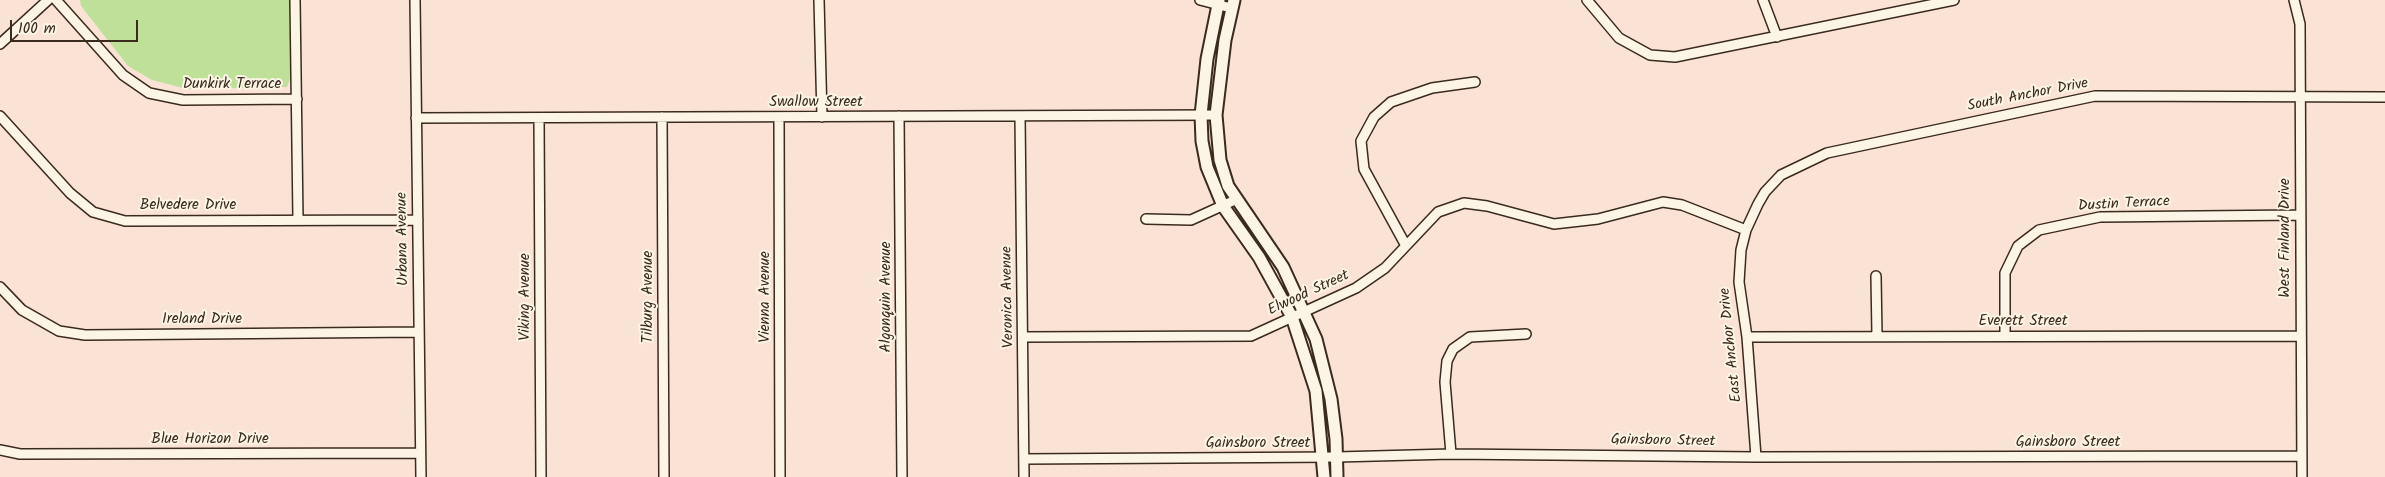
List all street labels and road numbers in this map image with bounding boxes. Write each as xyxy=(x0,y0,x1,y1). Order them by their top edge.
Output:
street label: South Anchor Drive xyxy=(1966,75,2090,117)
street label: Dunkirk Terrace xyxy=(183,76,281,94)
street label: Swallow Street xyxy=(769,94,863,112)
street label: West Finland Drive xyxy=(2277,178,2295,298)
street label: Urbana Avenue xyxy=(394,192,414,286)
street label: Dustin Terrace xyxy=(2078,194,2170,216)
street label: Belvedere Drive xyxy=(140,197,236,215)
street label: Algonquin Avenue xyxy=(878,242,896,352)
street label: Veronica Avenue xyxy=(999,246,1019,348)
street label: Tilburg Avenue xyxy=(640,251,658,343)
street label: Vienna Avenue xyxy=(757,251,775,343)
street label: Viking Avenue xyxy=(517,253,535,341)
street label: Elwood Street xyxy=(1265,267,1353,321)
street label: East Anchor Drive xyxy=(1717,287,1747,403)
street label: Ireland Drive xyxy=(162,311,242,329)
street label: Everett Street xyxy=(1978,313,2068,331)
street label: Blue Horizon Drive xyxy=(151,431,269,449)
street label: Gainsboro Street xyxy=(1611,432,1715,452)
street label: Gainsboro Street xyxy=(2016,434,2120,452)
street label: Gainsboro Street xyxy=(1206,435,1310,453)

